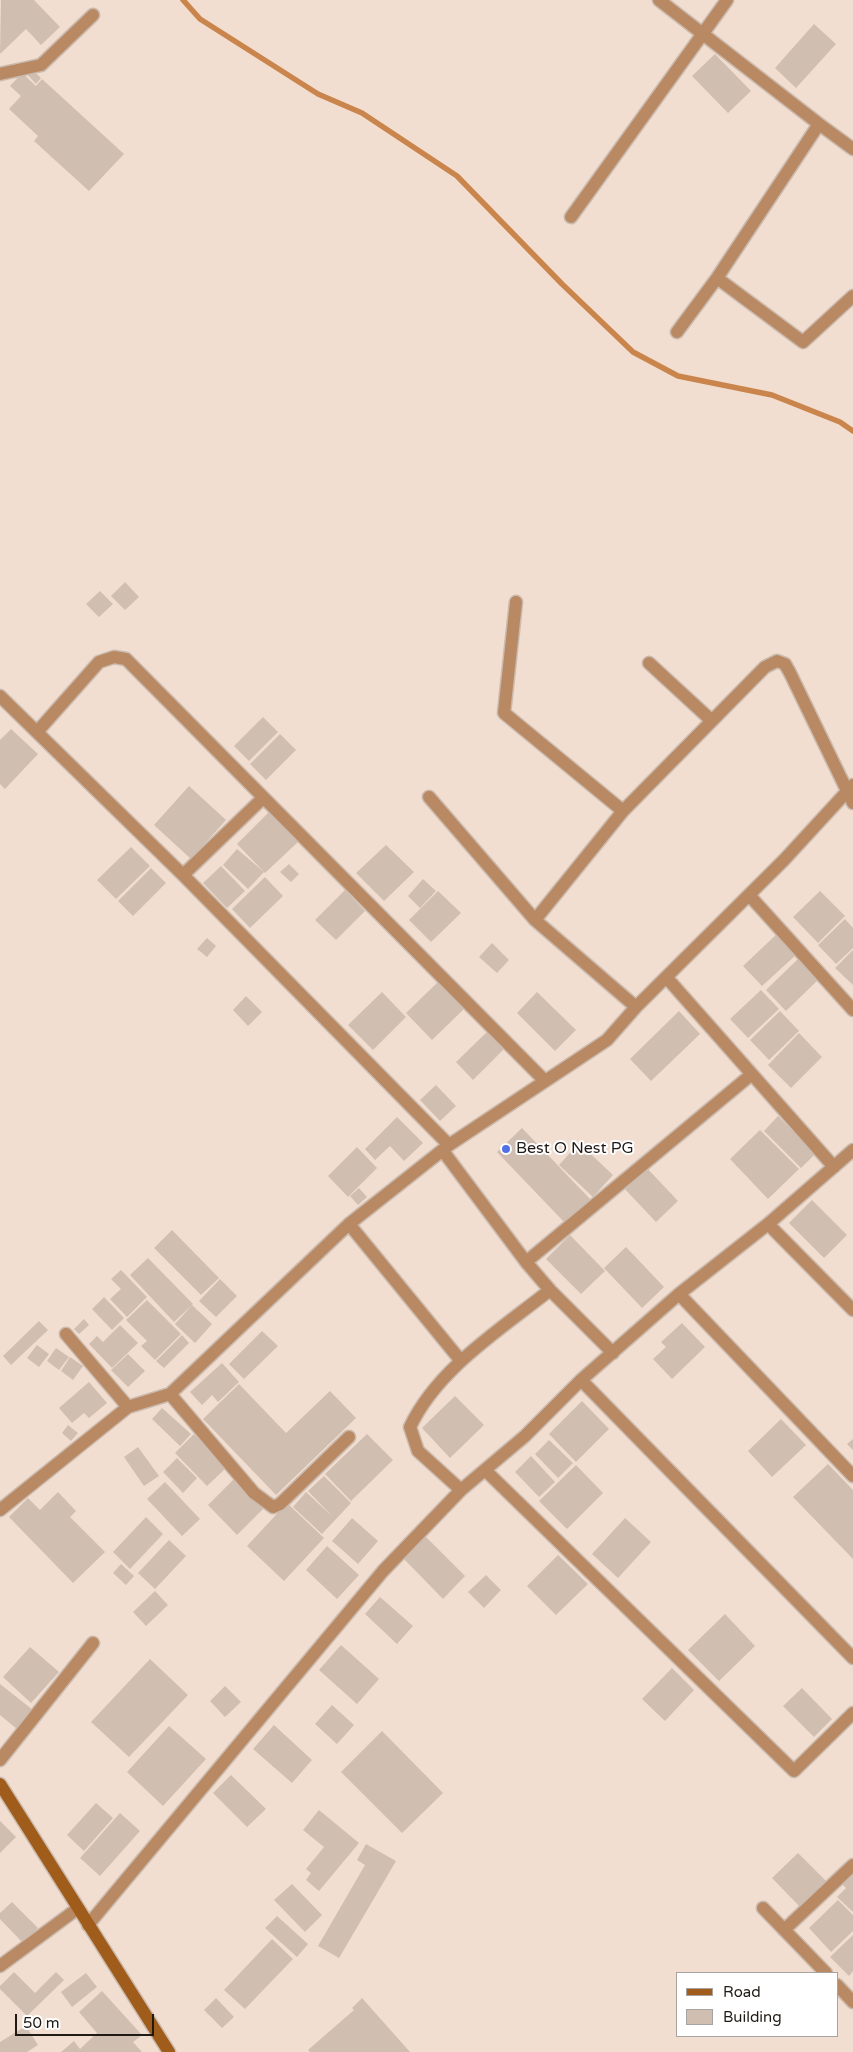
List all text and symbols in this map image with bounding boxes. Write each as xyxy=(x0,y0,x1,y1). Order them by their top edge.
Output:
place label: Best O Nest PG xyxy=(516,1139,634,1159)
marker: Best O Nest PG xyxy=(500,1143,512,1155)
legend xyxy=(676,1972,838,2037)
text: Road xyxy=(723,1983,761,2001)
scale bar xyxy=(18,2004,156,2036)
text: Building xyxy=(723,2008,782,2026)
text: 50 m xyxy=(23,2014,60,2032)

